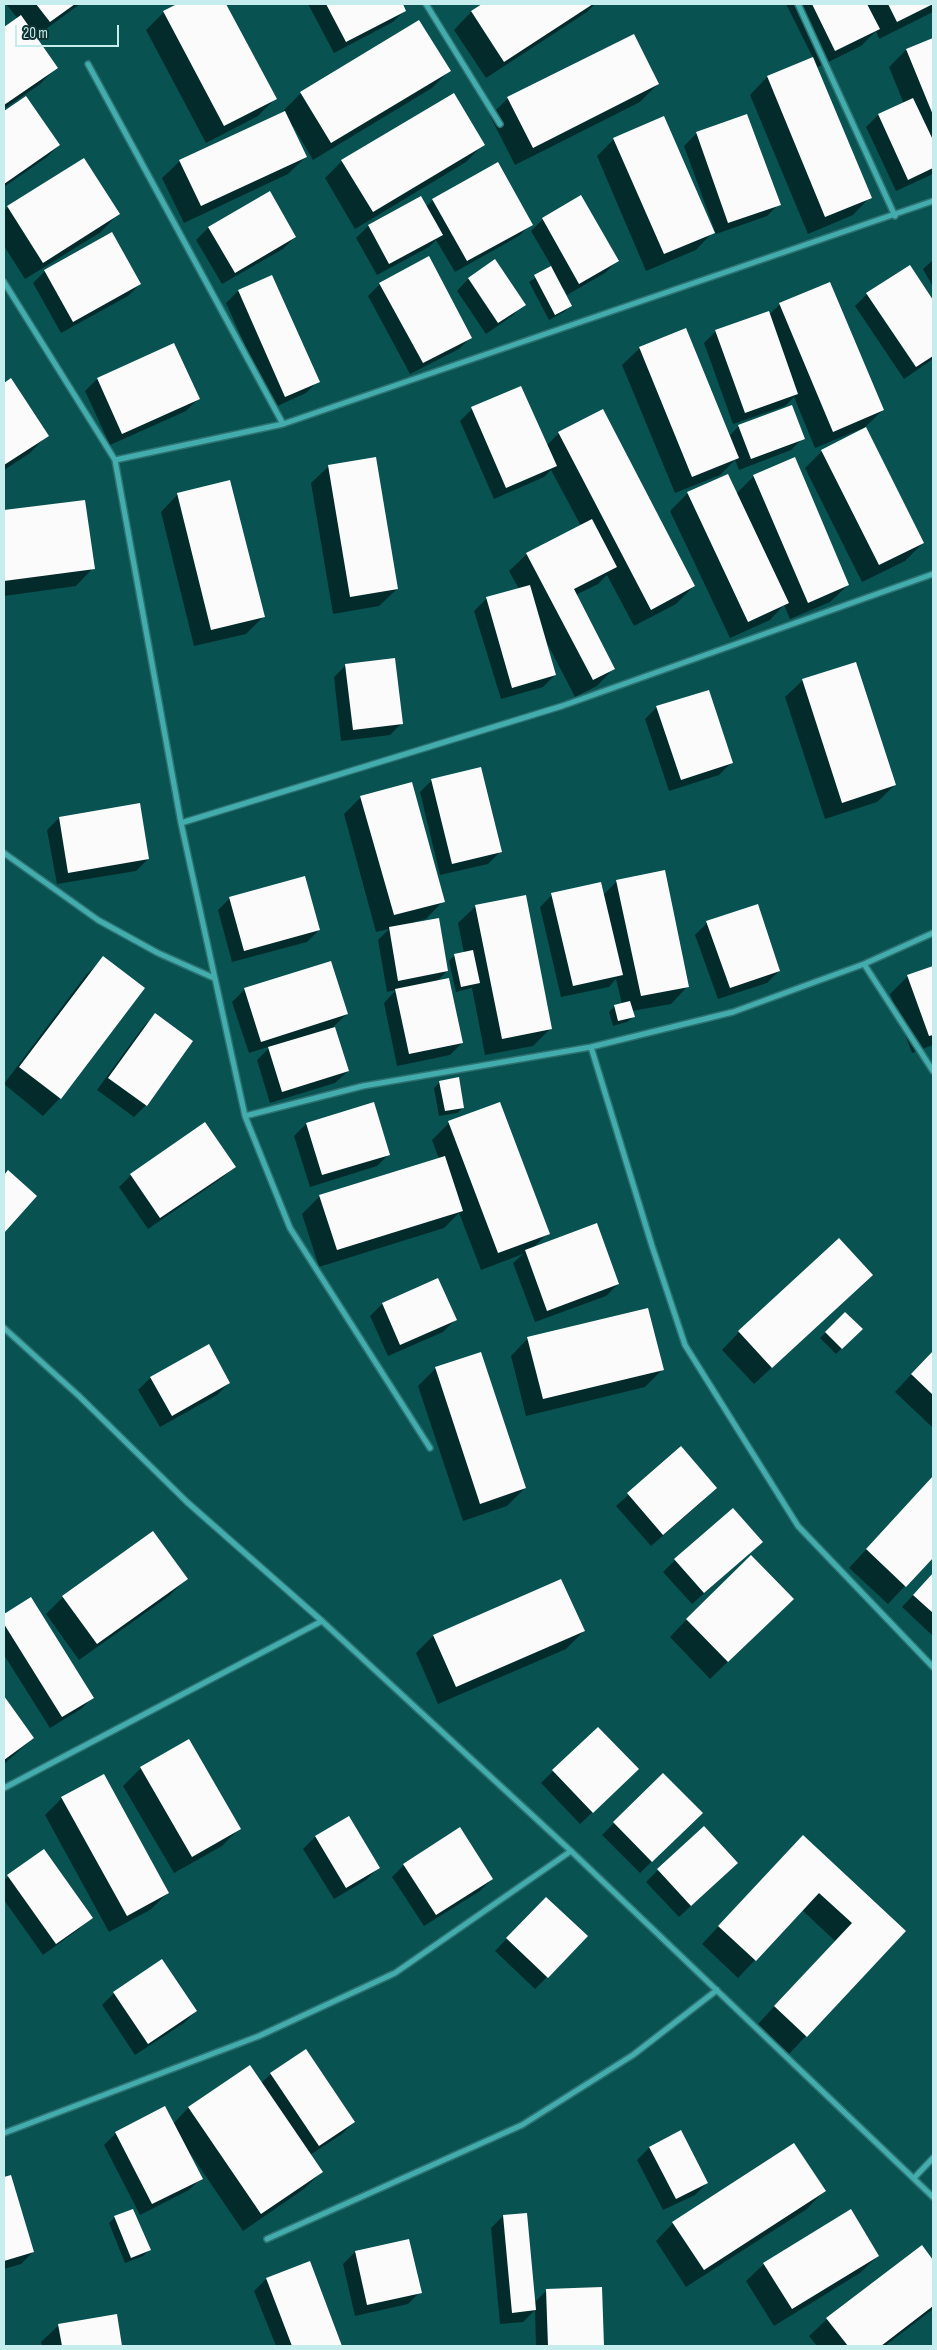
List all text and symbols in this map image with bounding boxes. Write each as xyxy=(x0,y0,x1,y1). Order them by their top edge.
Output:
scale bar xyxy=(18,15,121,47)
text: 20 m xyxy=(23,24,48,43)

